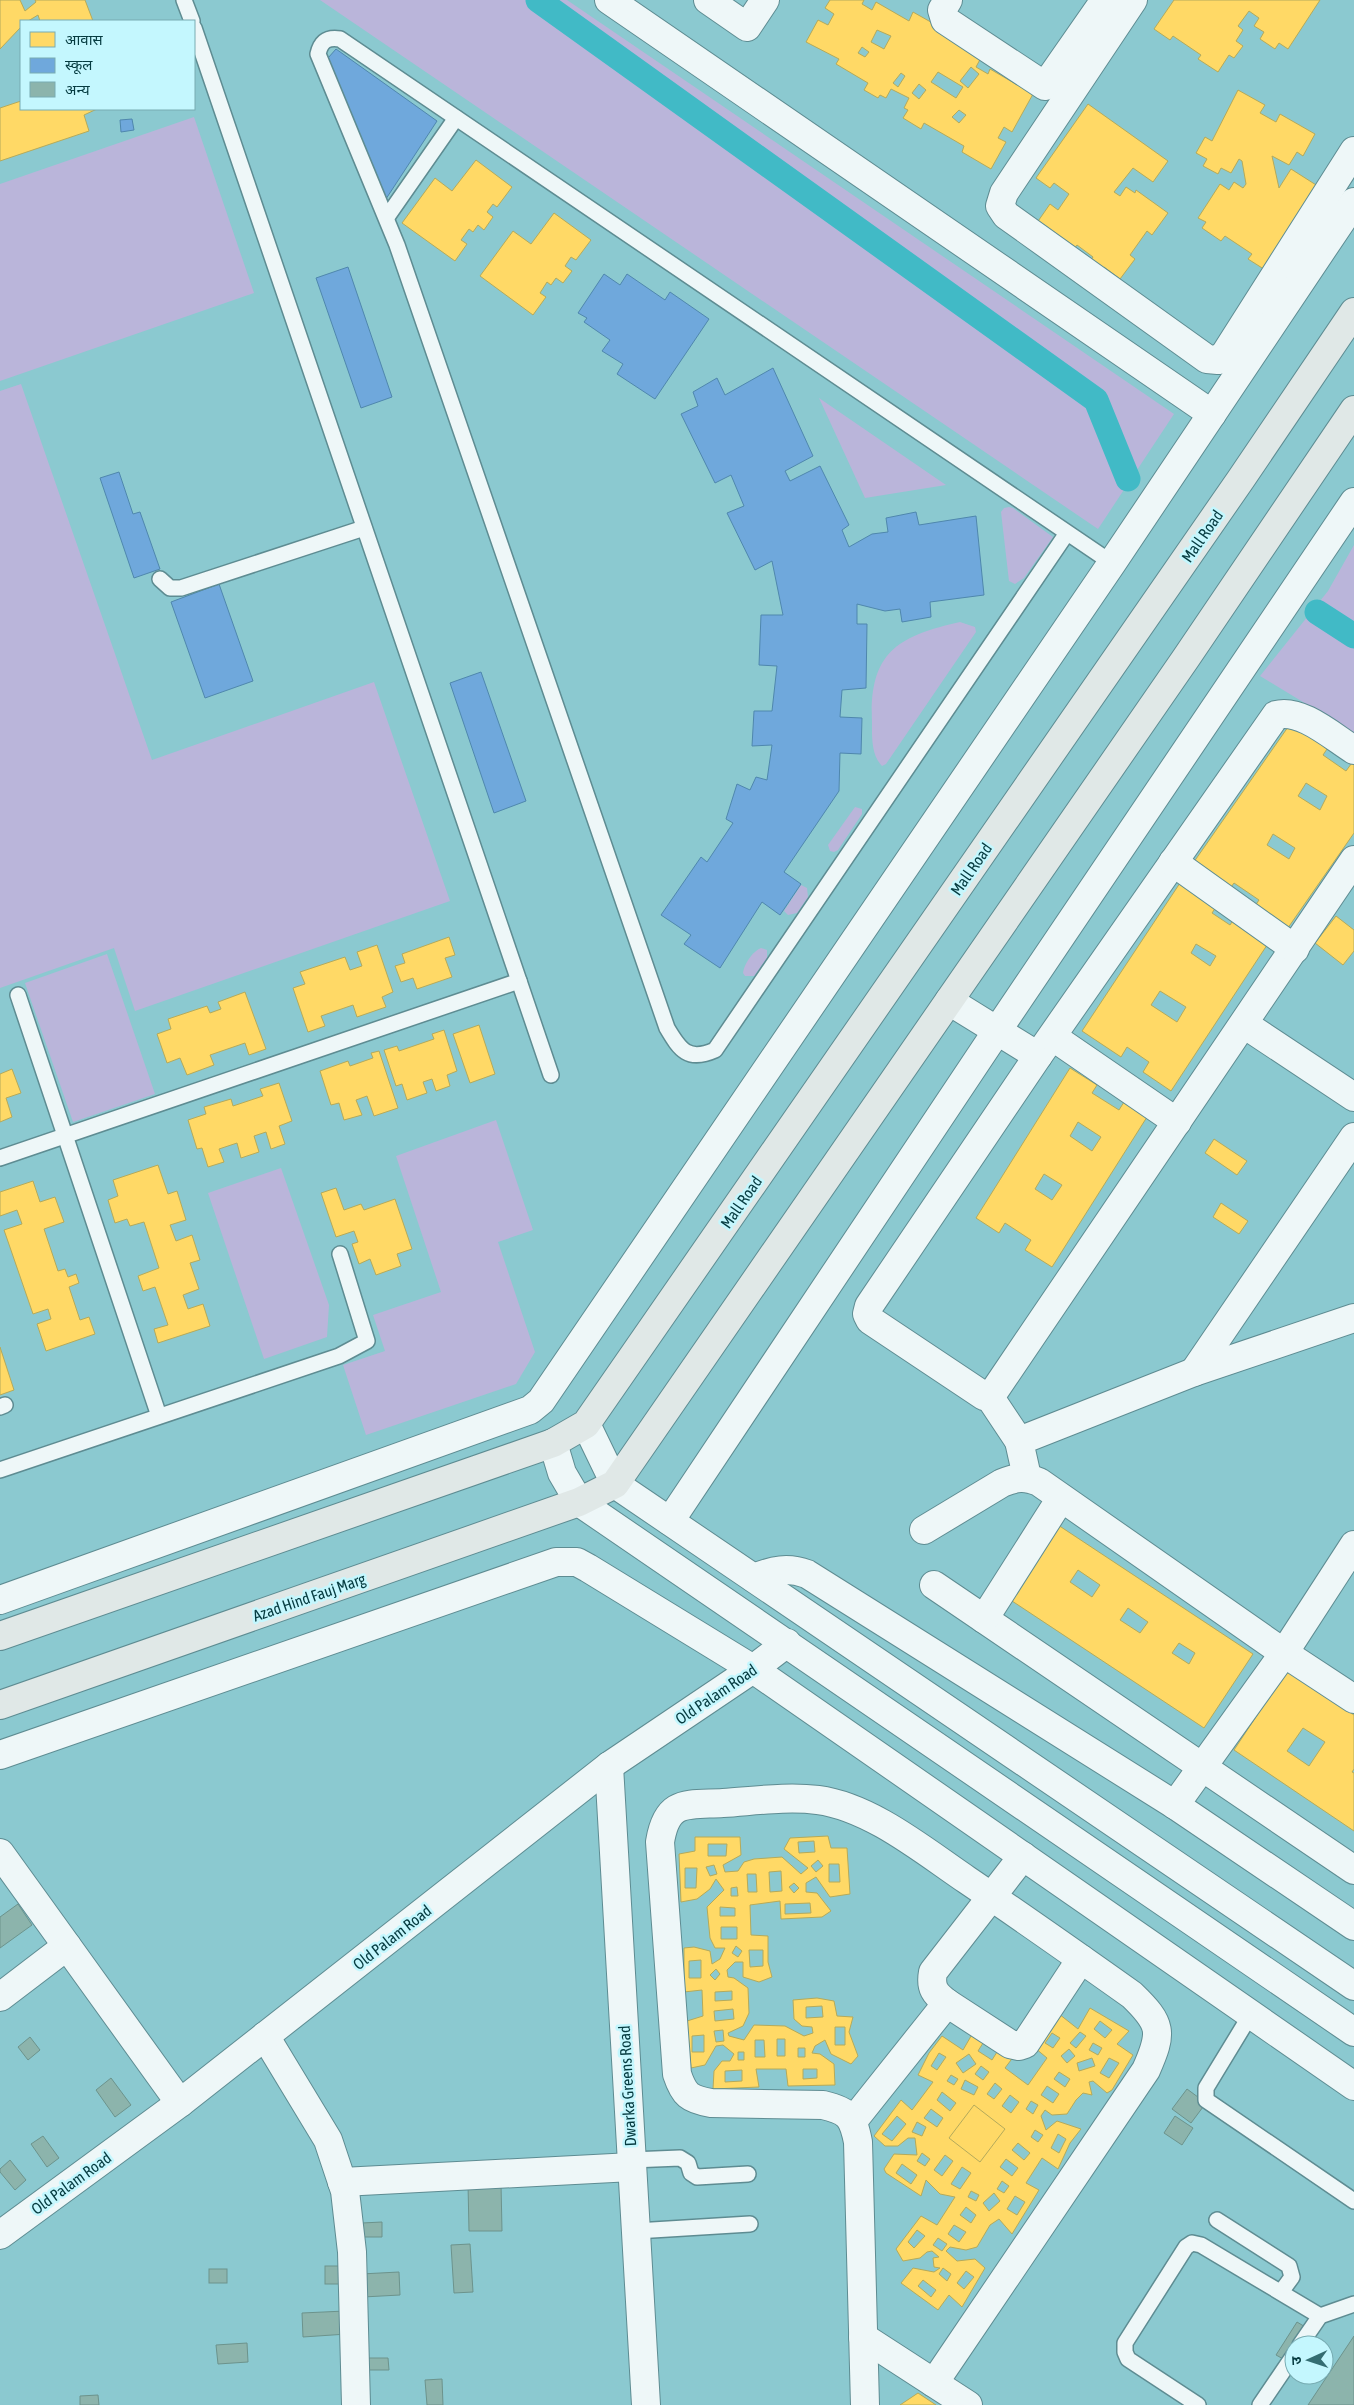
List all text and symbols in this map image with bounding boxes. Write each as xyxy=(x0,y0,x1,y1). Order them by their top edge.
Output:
legend xyxy=(20,20,195,110)
text: आवास xyxy=(65,31,104,48)
text: स्कूल xyxy=(65,56,93,75)
text: अन्य xyxy=(65,81,90,98)
street label: Mall Road xyxy=(1178,507,1226,565)
street label: Mall Road xyxy=(947,840,995,898)
street label: Mall Road xyxy=(717,1173,765,1231)
street label: Azad Hind Fauj Marg xyxy=(250,1569,368,1626)
street label: Old Palam Road xyxy=(672,1660,760,1728)
street label: Old Palam Road xyxy=(349,1901,435,1973)
street label: Dwarka Greens Road xyxy=(615,2025,639,2147)
street label: Old Palam Road xyxy=(28,2148,114,2218)
north arrow xyxy=(1284,2335,1334,2385)
text: उ xyxy=(1288,2355,1304,2365)

